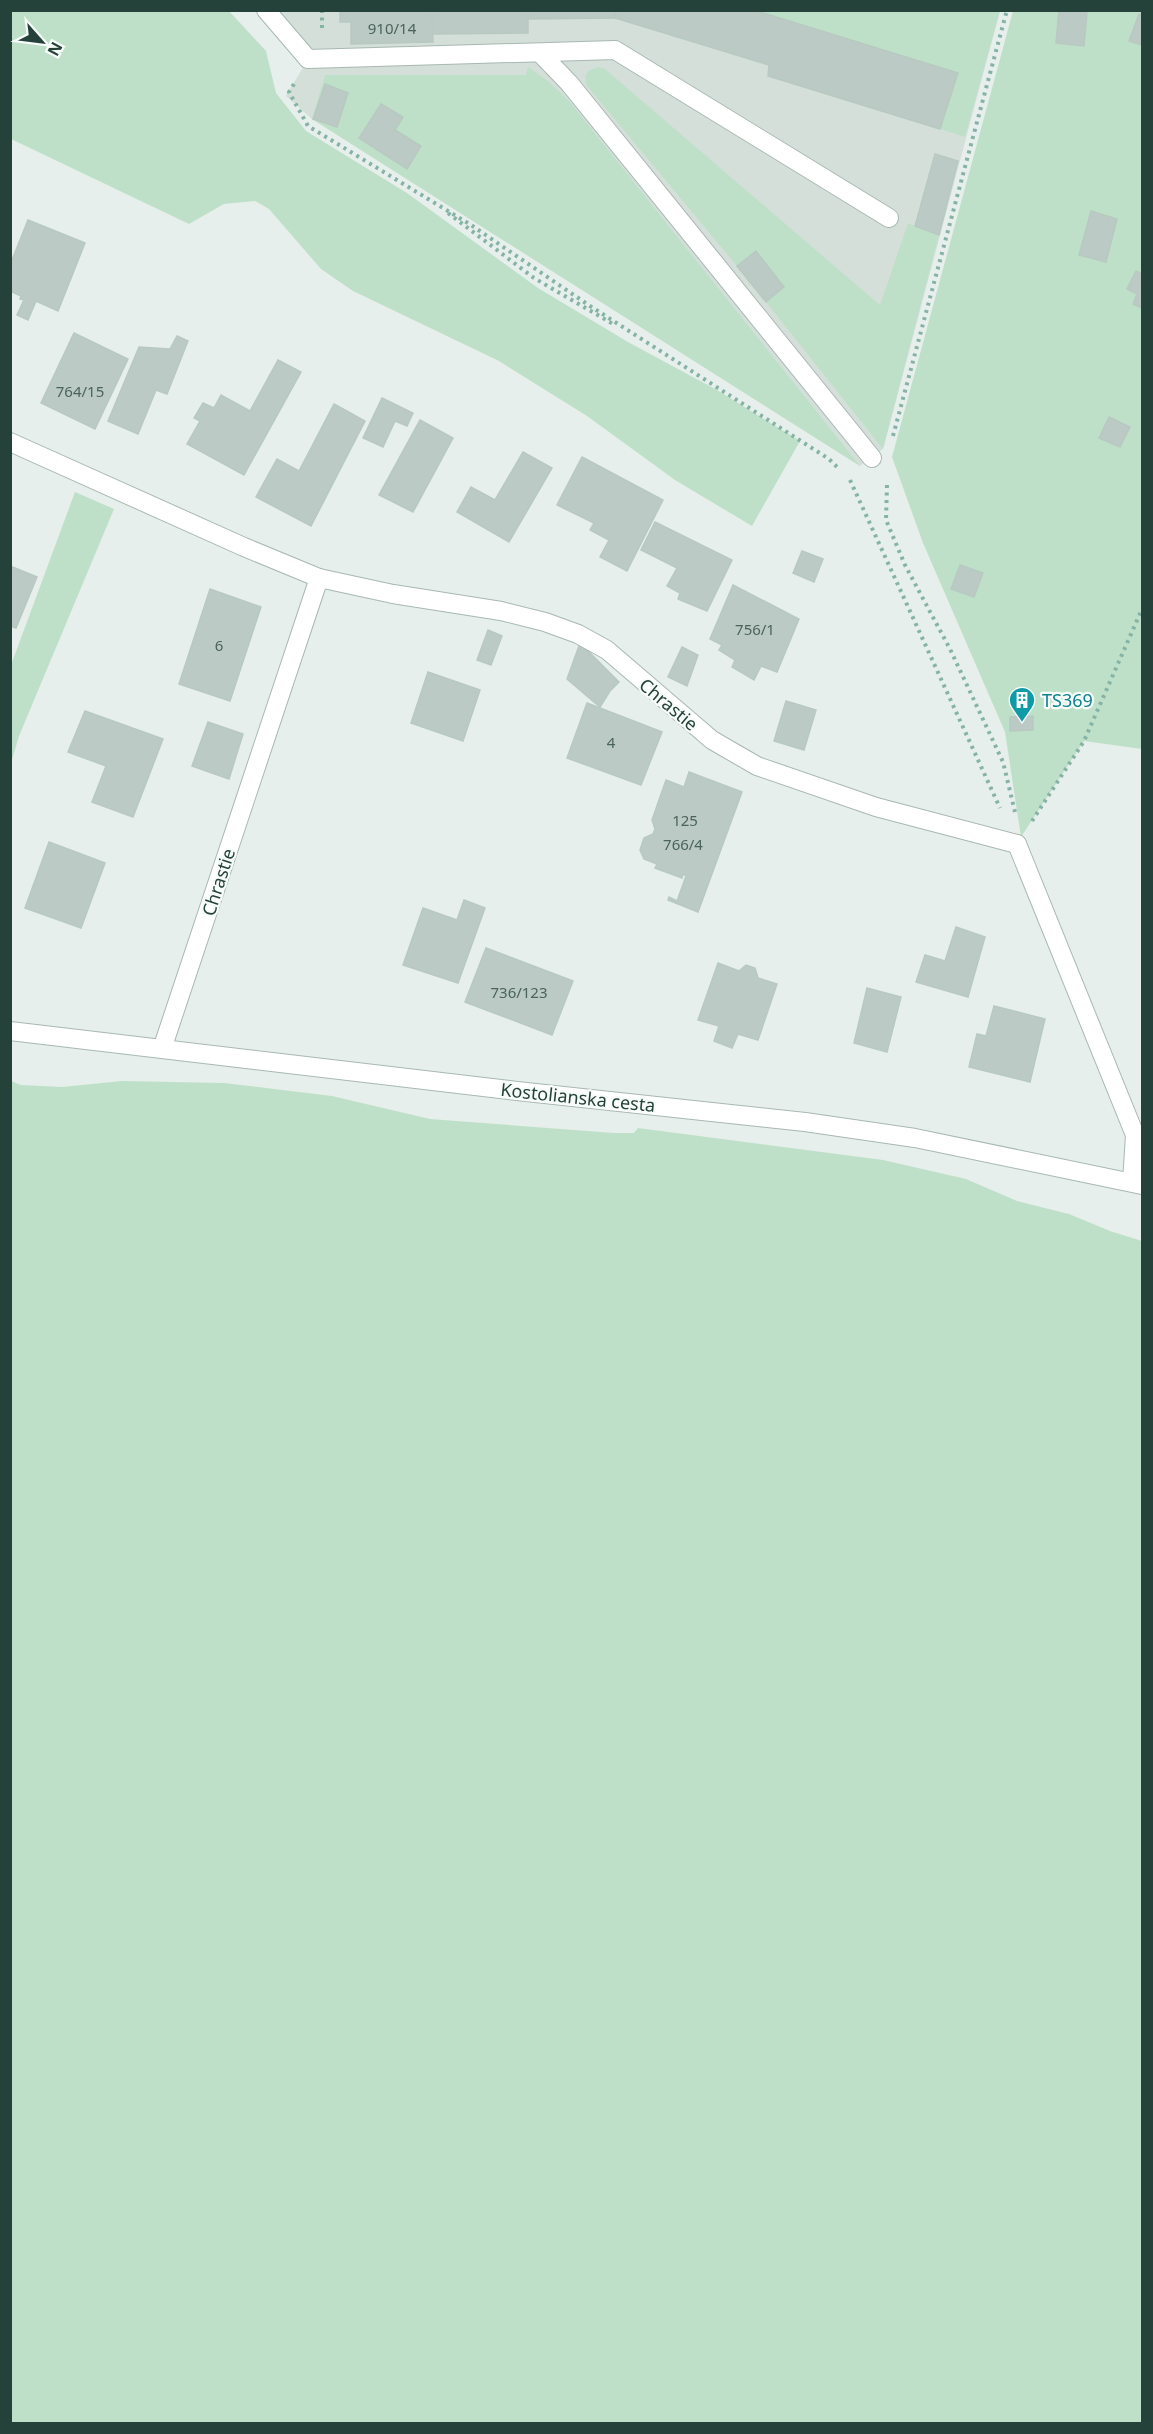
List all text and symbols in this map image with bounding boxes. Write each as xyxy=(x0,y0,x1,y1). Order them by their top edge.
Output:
north arrow xyxy=(12,12,72,72)
house number: 910/14 xyxy=(368,18,417,38)
text: N xyxy=(42,38,68,60)
house number: 764/15 xyxy=(56,381,104,401)
house number: 756/1 xyxy=(735,619,775,639)
house number: 6 xyxy=(215,635,223,655)
street label: Chrastie xyxy=(635,672,703,736)
building icon: TS369 xyxy=(1007,685,1037,723)
place label: TS369 xyxy=(1042,688,1093,712)
house number: 4 xyxy=(607,732,616,752)
house number: 125 xyxy=(672,810,698,830)
house number: 766/4 xyxy=(663,834,703,854)
street label: Chrastie xyxy=(196,845,240,919)
house number: 736/123 xyxy=(490,982,548,1002)
street label: Kostolianska cesta xyxy=(499,1077,657,1117)

